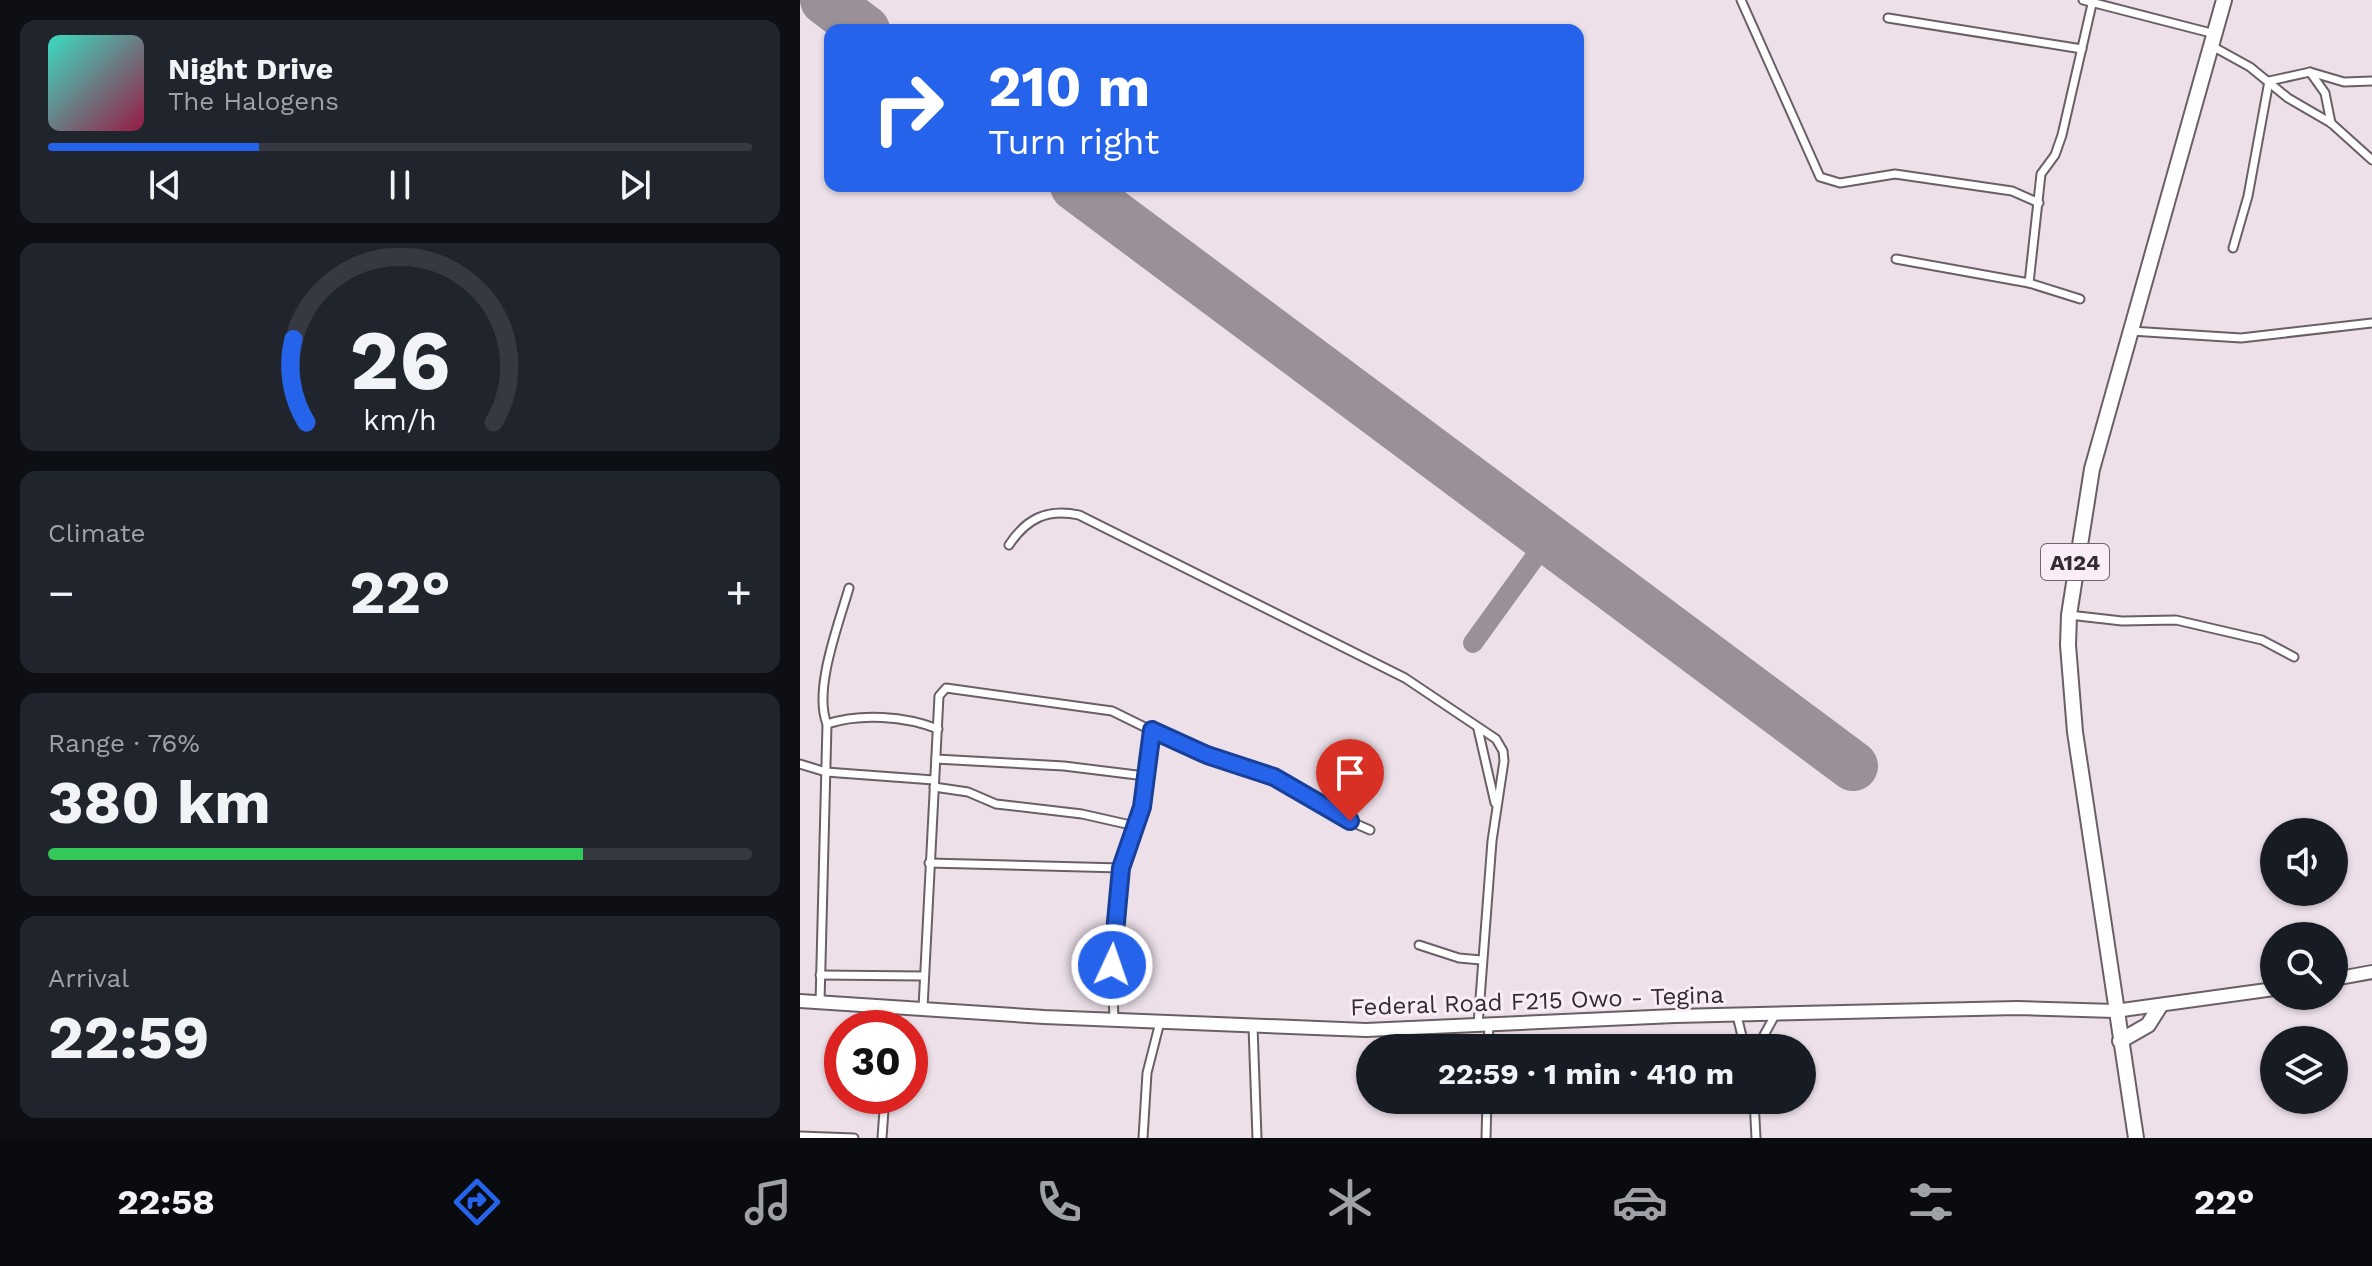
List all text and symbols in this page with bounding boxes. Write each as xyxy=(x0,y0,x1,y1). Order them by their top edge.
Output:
text: Night Drive xyxy=(168,51,333,86)
text: 210 m xyxy=(988,54,1150,120)
icon: right xyxy=(856,56,960,160)
text: The Halogens xyxy=(168,86,339,116)
text: Turn right xyxy=(988,121,1159,163)
icon: previous xyxy=(143,163,187,207)
icon: pause xyxy=(378,163,422,207)
icon: next xyxy=(613,163,657,207)
text: 26 xyxy=(350,311,450,408)
text: km/h xyxy=(363,403,437,437)
text: Climate xyxy=(48,518,146,548)
road number: A124 xyxy=(2041,544,2109,580)
text: 22° xyxy=(349,557,451,628)
text: − xyxy=(48,567,75,619)
text: + xyxy=(725,567,752,619)
text: Range · 76% xyxy=(48,728,200,758)
pin xyxy=(1316,739,1384,821)
icon: arrive xyxy=(1328,751,1372,795)
text: 380 km xyxy=(48,767,271,838)
map controls xyxy=(2260,818,2348,1114)
button: sound xyxy=(2260,818,2348,906)
button: search xyxy=(2260,922,2348,1010)
position arrow xyxy=(1070,923,1154,1007)
text: Arrival xyxy=(48,963,129,993)
street label: Federal Road F215 Owo - Tegina xyxy=(1350,980,1724,1022)
text: 22:59 xyxy=(48,1002,210,1073)
speed limit sign: 30 xyxy=(824,1010,928,1114)
button: layers xyxy=(2260,1026,2348,1114)
text: 22:59 · 1 min · 410 m xyxy=(1438,1056,1734,1091)
icon: directions xyxy=(449,1174,505,1230)
icon: music xyxy=(740,1174,796,1230)
icon: phone xyxy=(1031,1174,1087,1230)
icon: climate xyxy=(1322,1174,1378,1230)
icon: car xyxy=(1612,1174,1668,1230)
icon: filters xyxy=(1903,1174,1959,1230)
text: 22:58 xyxy=(117,1181,215,1223)
text: 22° xyxy=(2194,1181,2255,1223)

